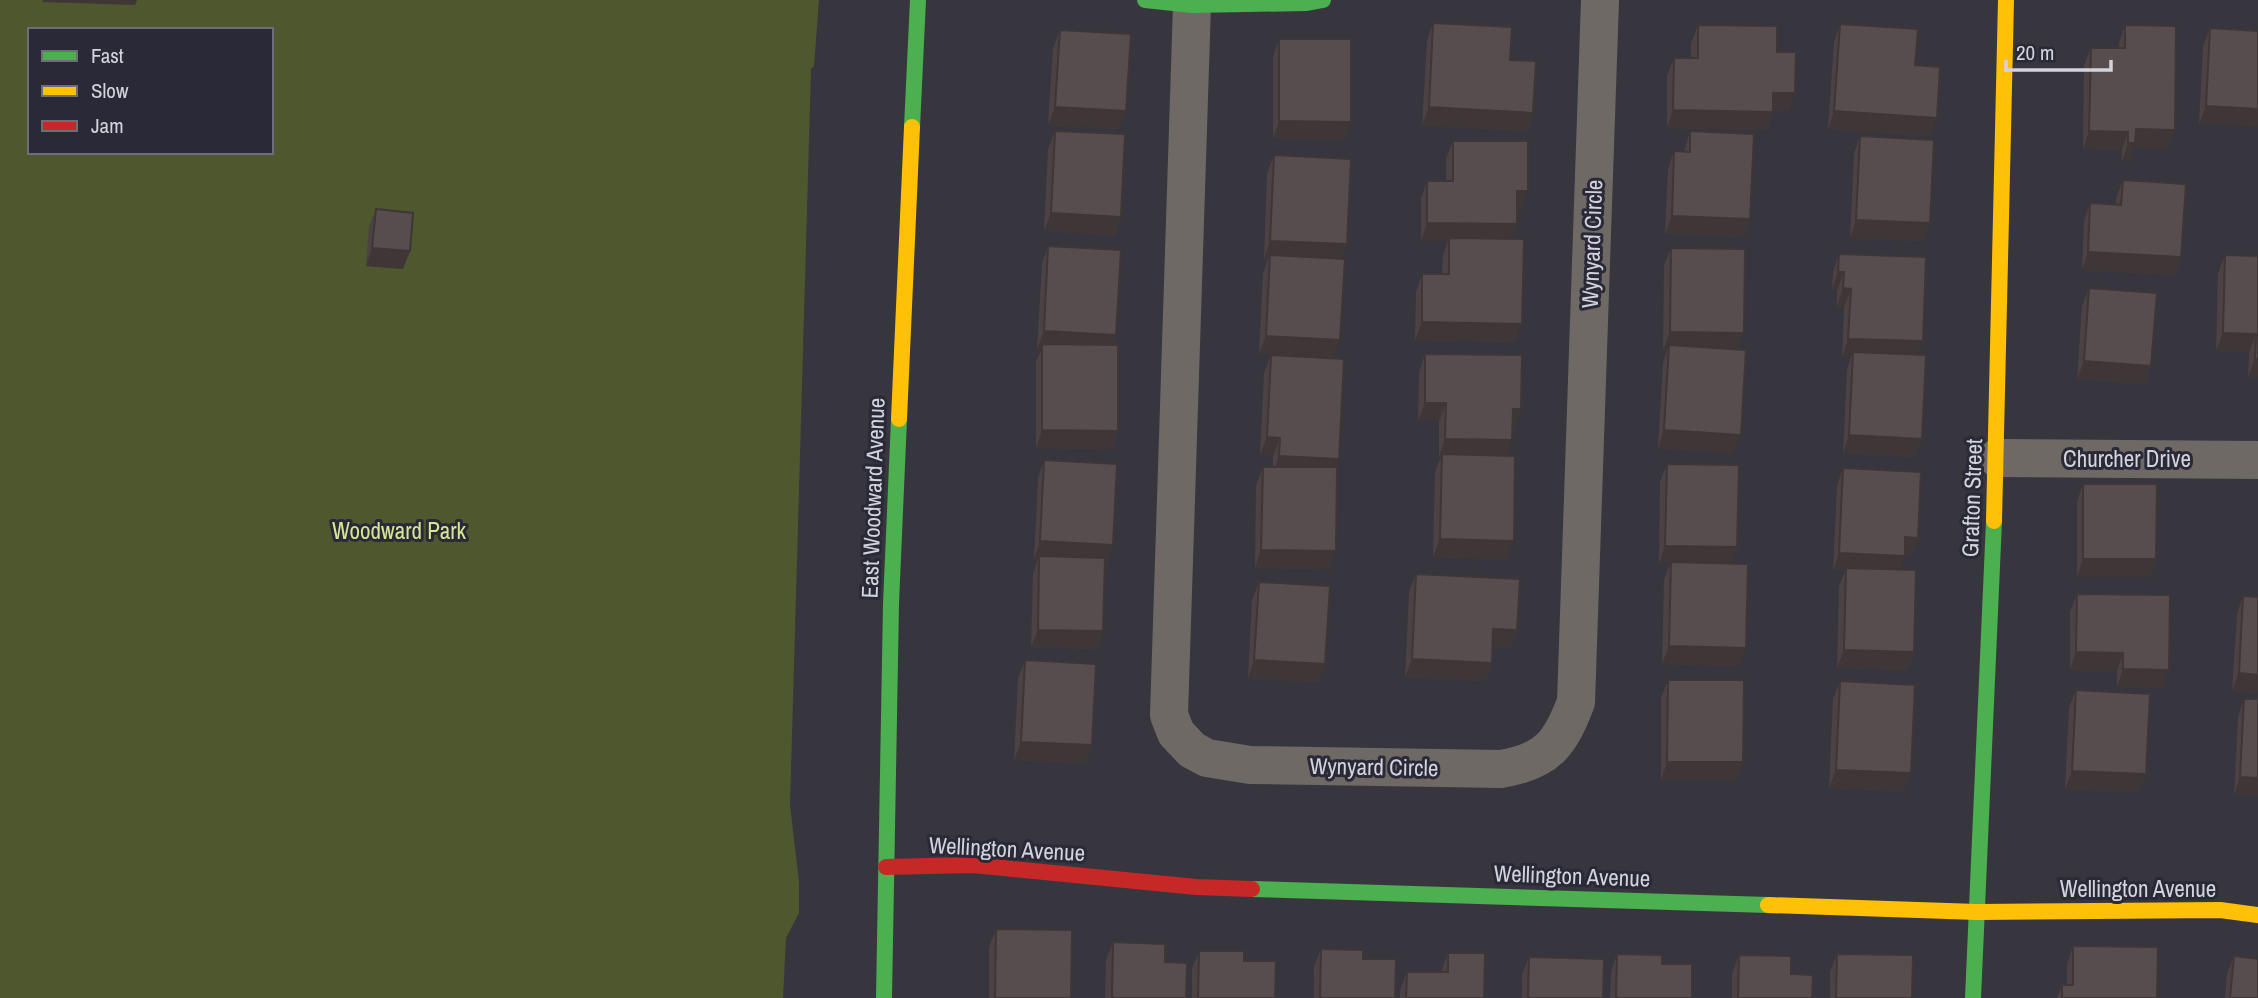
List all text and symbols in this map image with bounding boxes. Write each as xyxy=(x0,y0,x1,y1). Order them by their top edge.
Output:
legend xyxy=(28,28,273,154)
scale bar xyxy=(2006,28,2111,72)
text: 20 m xyxy=(2016,38,2054,67)
text: Fast xyxy=(91,41,124,70)
text: Slow xyxy=(91,76,129,105)
text: Jam xyxy=(91,111,124,140)
street label: Wynyard Circle xyxy=(1574,179,1609,309)
street label: East Woodward Avenue xyxy=(854,397,891,599)
street label: Grafton Street xyxy=(1954,438,1989,558)
street label: Churcher Drive xyxy=(2063,443,2191,474)
park label: Woodward Park xyxy=(332,515,466,546)
street label: Wynyard Circle xyxy=(1309,750,1439,783)
street label: Wellington Avenue xyxy=(928,829,1086,868)
street label: Wellington Avenue xyxy=(1493,857,1651,894)
street label: Wellington Avenue xyxy=(2060,873,2216,904)

